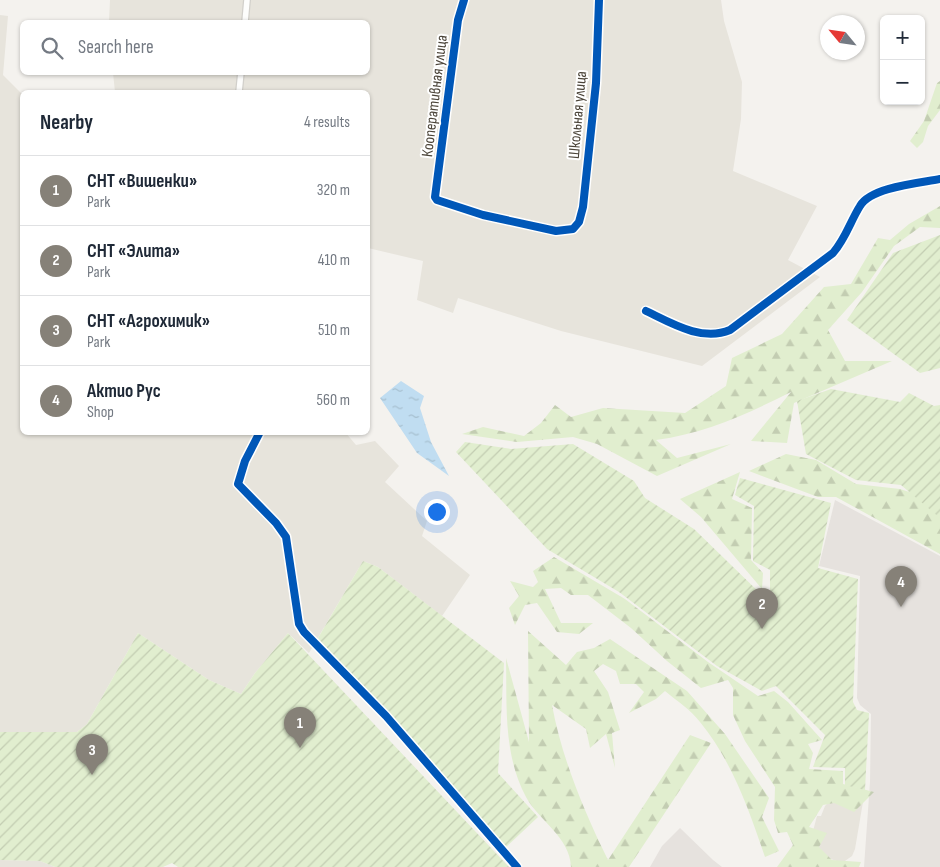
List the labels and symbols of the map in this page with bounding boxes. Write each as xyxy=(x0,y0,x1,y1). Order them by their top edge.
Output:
north arrow xyxy=(820,15,865,60)
street label: Кооперативная улица xyxy=(418,34,452,158)
street label: Школьная улица xyxy=(565,70,591,160)
your location xyxy=(424,499,450,525)
pin: 4 xyxy=(885,566,917,607)
pin: 2 xyxy=(746,588,778,629)
pin: 1 xyxy=(284,707,316,748)
pin: 3 xyxy=(76,734,108,775)

